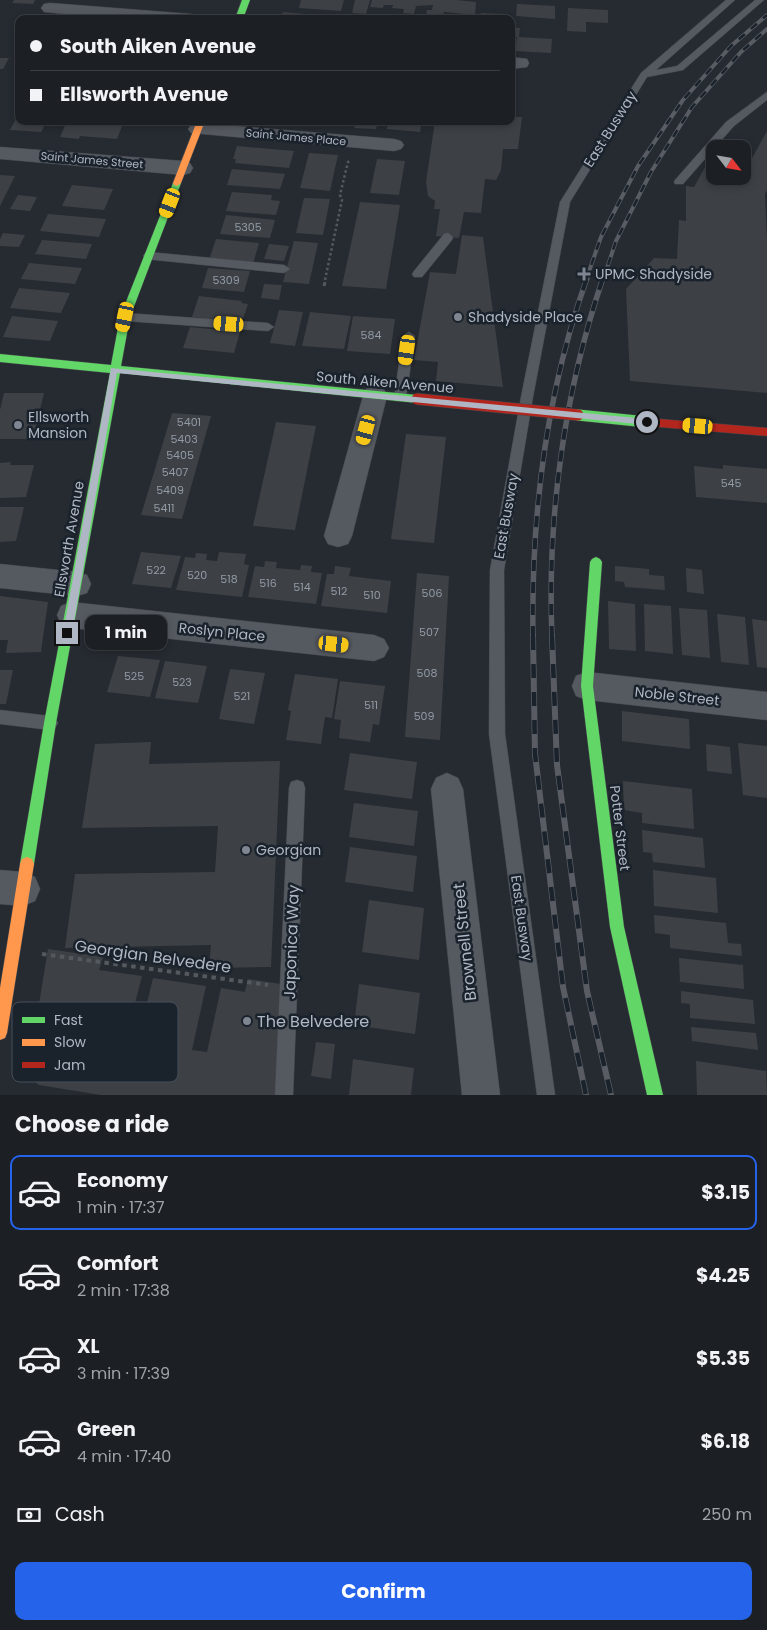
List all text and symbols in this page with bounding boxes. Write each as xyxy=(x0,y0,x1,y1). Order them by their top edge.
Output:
text: South Aiken Avenue xyxy=(60,33,256,60)
text: Ellsworth Avenue xyxy=(60,81,228,108)
street label: East Busway xyxy=(579,87,641,171)
street label: Saint James Place xyxy=(245,125,347,149)
north arrow xyxy=(706,140,751,185)
map controls xyxy=(706,140,751,185)
street label: Saint James Street xyxy=(40,148,144,172)
car xyxy=(157,186,182,220)
house number: 5305 xyxy=(234,219,262,235)
place label: UPMC Shadyside xyxy=(595,264,712,284)
marker: UPMC Shadyside xyxy=(577,267,591,281)
house number: 5309 xyxy=(212,272,240,288)
car xyxy=(114,301,135,333)
place label: Shadyside Place xyxy=(468,307,583,327)
marker: Shadyside Place xyxy=(452,311,464,323)
car xyxy=(213,315,244,333)
house number: 584 xyxy=(361,327,381,343)
car xyxy=(397,334,416,366)
street label: South Aiken Avenue xyxy=(315,366,455,398)
place label: Ellsworth Mansion xyxy=(28,407,89,443)
route start xyxy=(636,411,658,433)
house number: 5401 xyxy=(177,414,201,430)
car xyxy=(354,414,377,446)
car xyxy=(682,417,713,435)
marker: Ellsworth Mansion xyxy=(12,419,24,431)
house number: 5403 xyxy=(170,431,198,447)
house number: 5405 xyxy=(166,447,194,463)
house number: 5407 xyxy=(162,464,188,480)
street label: East Busway xyxy=(489,472,523,560)
house number: 545 xyxy=(721,475,741,491)
street label: Ellsworth Avenue xyxy=(49,479,89,599)
house number: 5409 xyxy=(156,482,184,498)
house number: 5411 xyxy=(154,500,174,516)
house number: 522 xyxy=(146,562,166,578)
house number: 520 xyxy=(187,567,207,583)
house number: 518 xyxy=(220,571,238,587)
house number: 516 xyxy=(259,575,277,591)
house number: 514 xyxy=(293,579,311,595)
house number: 512 xyxy=(331,583,347,599)
house number: 506 xyxy=(422,585,442,601)
house number: 510 xyxy=(363,587,381,603)
callout: 1 min xyxy=(84,616,167,650)
street label: Roslyn Place xyxy=(178,618,267,647)
text: 1 min xyxy=(105,621,147,644)
route end xyxy=(56,622,78,644)
house number: 507 xyxy=(419,624,439,640)
car xyxy=(318,635,349,653)
house number: 508 xyxy=(417,665,437,681)
house number: 525 xyxy=(124,668,144,684)
house number: 523 xyxy=(172,674,192,690)
street label: Noble Street xyxy=(634,682,720,710)
house number: 521 xyxy=(234,688,250,704)
house number: 511 xyxy=(364,697,378,713)
house number: 509 xyxy=(414,708,434,724)
street label: Potter Street xyxy=(605,784,635,872)
place label: Georgian xyxy=(256,840,321,860)
marker: Georgian xyxy=(240,844,252,856)
street label: East Busway xyxy=(506,874,538,962)
street label: Brownell Street xyxy=(447,882,482,1002)
street label: Japonica Way xyxy=(278,884,305,1000)
street label: Georgian Belvedere xyxy=(73,934,233,979)
legend xyxy=(12,1002,178,1082)
text: Fast xyxy=(54,1010,83,1030)
place label: The Belvedere xyxy=(257,1010,369,1033)
marker: The Belvedere xyxy=(241,1015,253,1027)
text: Slow xyxy=(54,1032,87,1052)
text: Jam xyxy=(54,1055,85,1075)
text: Choose a ride xyxy=(15,1109,169,1140)
text: Economy xyxy=(77,1167,168,1194)
icon: car xyxy=(17,1170,62,1215)
text: $3.15 xyxy=(701,1179,750,1206)
text: 1 min · 17:37 xyxy=(77,1196,164,1219)
text: Comfort xyxy=(77,1250,159,1277)
icon: car xyxy=(17,1253,62,1298)
text: $4.25 xyxy=(696,1262,750,1289)
text: 2 min · 17:38 xyxy=(77,1279,170,1302)
text: XL xyxy=(77,1333,100,1360)
icon: car xyxy=(17,1336,62,1381)
text: $5.35 xyxy=(696,1345,750,1372)
text: 3 min · 17:39 xyxy=(77,1362,170,1385)
text: Green xyxy=(77,1416,136,1443)
icon: car xyxy=(17,1419,62,1464)
text: $6.18 xyxy=(701,1428,750,1455)
text: 4 min · 17:40 xyxy=(77,1445,171,1468)
icon: cash xyxy=(15,1501,43,1529)
text: Cash xyxy=(55,1501,105,1528)
text: 250 m xyxy=(702,1503,752,1526)
button: Confirm xyxy=(15,1562,752,1620)

